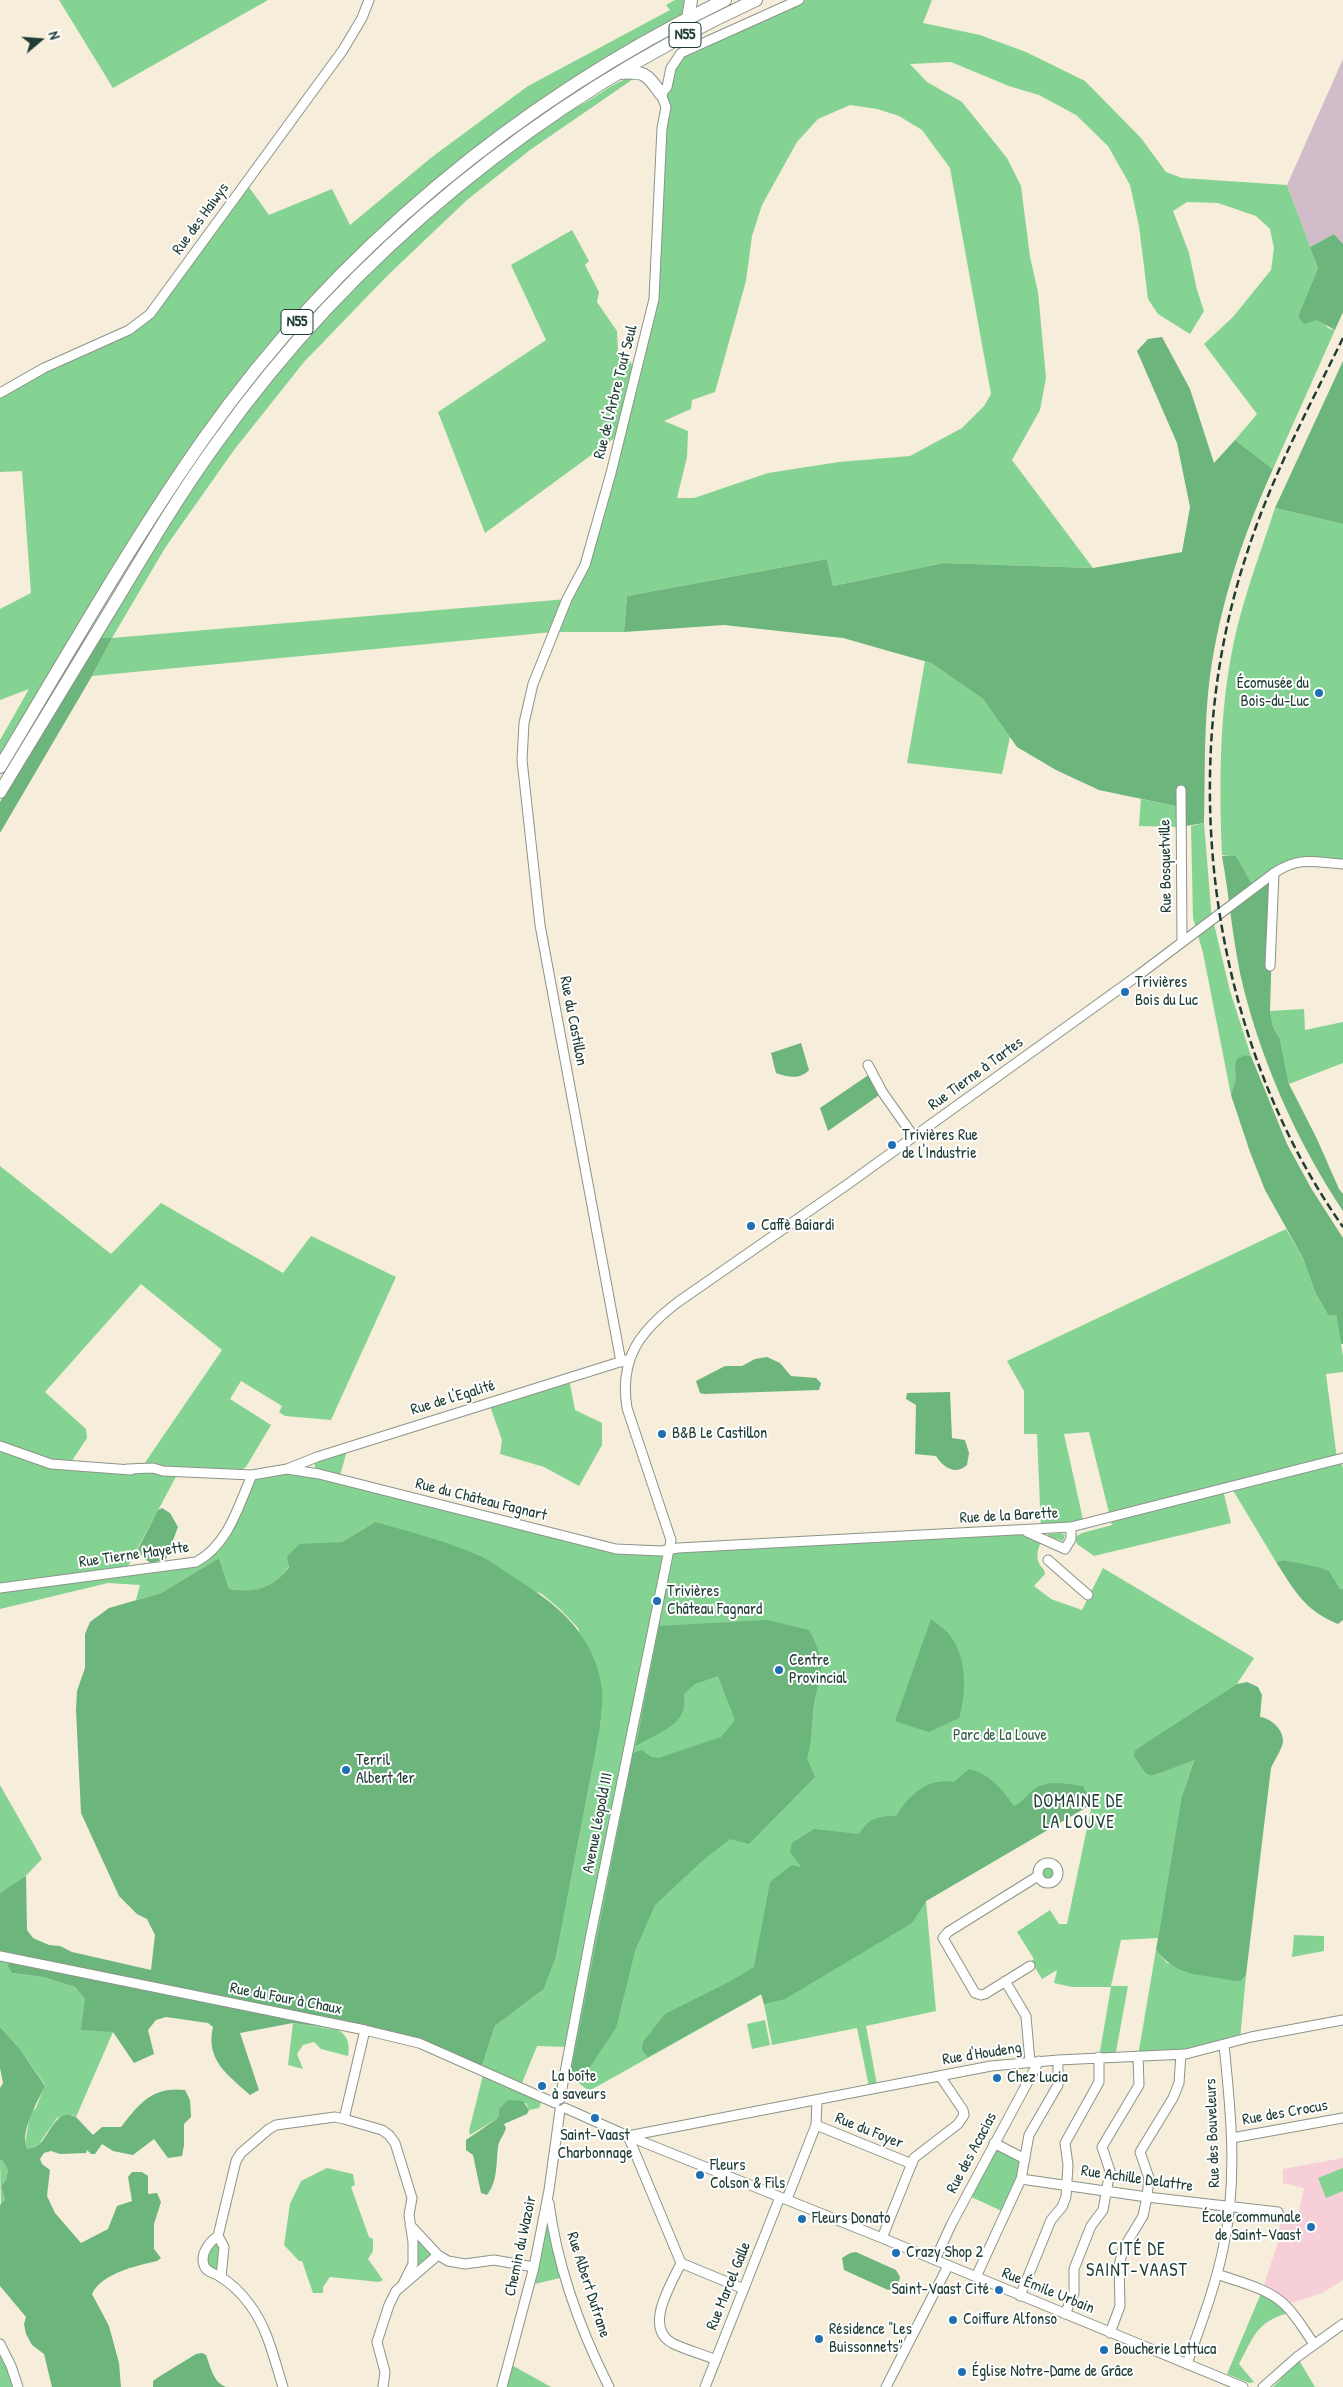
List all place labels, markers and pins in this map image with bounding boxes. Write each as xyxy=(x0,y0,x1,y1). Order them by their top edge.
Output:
place label: Écomusée du Bois-du-Luc xyxy=(1237,674,1309,712)
marker: Écomusée du Bois-du-Luc xyxy=(1313,687,1325,699)
place label: Trivières Bois du Luc xyxy=(1135,973,1198,1011)
marker: Trivières Bois du Luc xyxy=(1119,986,1131,998)
place label: Trivières Rue de l'Industrie xyxy=(902,1126,978,1164)
marker: Trivières Rue de l'Industrie xyxy=(886,1139,898,1151)
place label: Caffè Baiardi xyxy=(761,1216,835,1236)
marker: Caffè Baiardi xyxy=(745,1220,757,1232)
place label: B&B Le Castillon xyxy=(672,1424,767,1444)
marker: B&B Le Castillon xyxy=(656,1428,668,1440)
place label: Trivières Château Fagnard xyxy=(667,1582,762,1620)
marker: Trivières Château Fagnard xyxy=(651,1595,663,1607)
place label: Centre Provincial xyxy=(789,1651,847,1689)
marker: Centre Provincial xyxy=(773,1664,785,1676)
place label: Terril Albert 1er xyxy=(356,1751,415,1789)
marker: Terril Albert 1er xyxy=(340,1764,352,1776)
place label: La boîte à saveurs xyxy=(552,2067,606,2105)
place label: Chez Lucia xyxy=(1007,2068,1068,2088)
marker: Chez Lucia xyxy=(991,2072,1003,2084)
marker: La boîte à saveurs xyxy=(536,2080,548,2092)
marker: Saint-Vaast Charbonnage xyxy=(589,2112,601,2124)
place label: Saint-Vaast Charbonnage xyxy=(557,2126,633,2164)
place label: Fleurs Colson & Fils xyxy=(710,2156,785,2194)
marker: Fleurs Colson & Fils xyxy=(694,2169,706,2181)
place label: École communale de Saint-Vaast xyxy=(1202,2208,1301,2246)
place label: Fleurs Donato xyxy=(812,2209,891,2229)
marker: Fleurs Donato xyxy=(796,2213,808,2225)
marker: École communale de Saint-Vaast xyxy=(1305,2221,1317,2233)
place label: Crazy Shop 2 xyxy=(906,2243,983,2263)
marker: Crazy Shop 2 xyxy=(890,2247,902,2259)
place label: Saint-Vaast Cité xyxy=(891,2280,989,2300)
marker: Saint-Vaast Cité xyxy=(993,2284,1005,2296)
place label: Coiffure Alfonso xyxy=(963,2310,1057,2330)
marker: Coiffure Alfonso xyxy=(947,2314,959,2326)
place label: Résidence "Les Buissonnets" xyxy=(829,2320,912,2358)
marker: Résidence "Les Buissonnets" xyxy=(813,2333,825,2345)
place label: Boucherie Lattuca xyxy=(1114,2340,1216,2360)
marker: Boucherie Lattuca xyxy=(1098,2344,1110,2356)
place label: Église Notre-Dame de Grâce xyxy=(972,2362,1133,2382)
marker: Église Notre-Dame de Grâce xyxy=(956,2366,968,2378)

